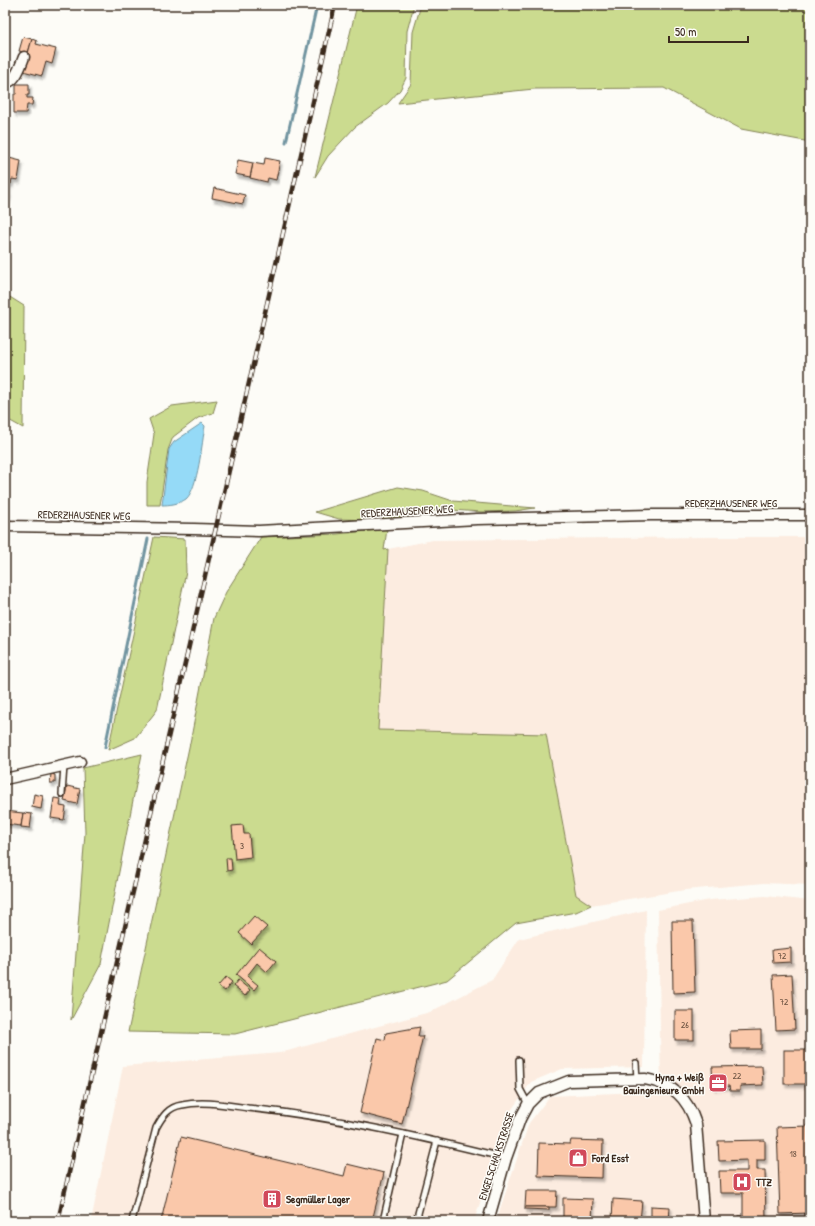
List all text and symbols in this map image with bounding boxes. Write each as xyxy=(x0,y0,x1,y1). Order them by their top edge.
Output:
scale bar xyxy=(669,18,748,44)
text: 50 m xyxy=(675,23,696,40)
street label: REDERZHAUSENER WEG xyxy=(685,496,778,510)
street label: REDERZHAUSENER WEG xyxy=(361,502,454,520)
street label: REDERZHAUSENER WEG xyxy=(38,507,131,523)
house number: 3 xyxy=(240,840,244,852)
house number: 72 xyxy=(778,950,787,962)
house number: 72 xyxy=(780,996,789,1008)
house number: 26 xyxy=(681,1019,689,1031)
place label: Hyna + Weiß Bauingenieure GmbH xyxy=(623,1070,704,1098)
house number: 22 xyxy=(733,1070,742,1082)
office icon: Hyna + Weiß Bauingenieure GmbH xyxy=(707,1072,729,1094)
street label: ENGELSCHALKSTRASSE xyxy=(475,1110,517,1202)
shop icon: Ford Esst xyxy=(567,1147,589,1169)
house number: 18 xyxy=(789,1148,797,1160)
place label: Ford Esst xyxy=(591,1151,630,1165)
hospital icon: TTZ xyxy=(731,1171,753,1193)
place label: TTZ xyxy=(755,1175,772,1189)
building icon: Segmüller Lager xyxy=(261,1188,283,1210)
place label: Segmüller Lager xyxy=(286,1192,351,1207)

